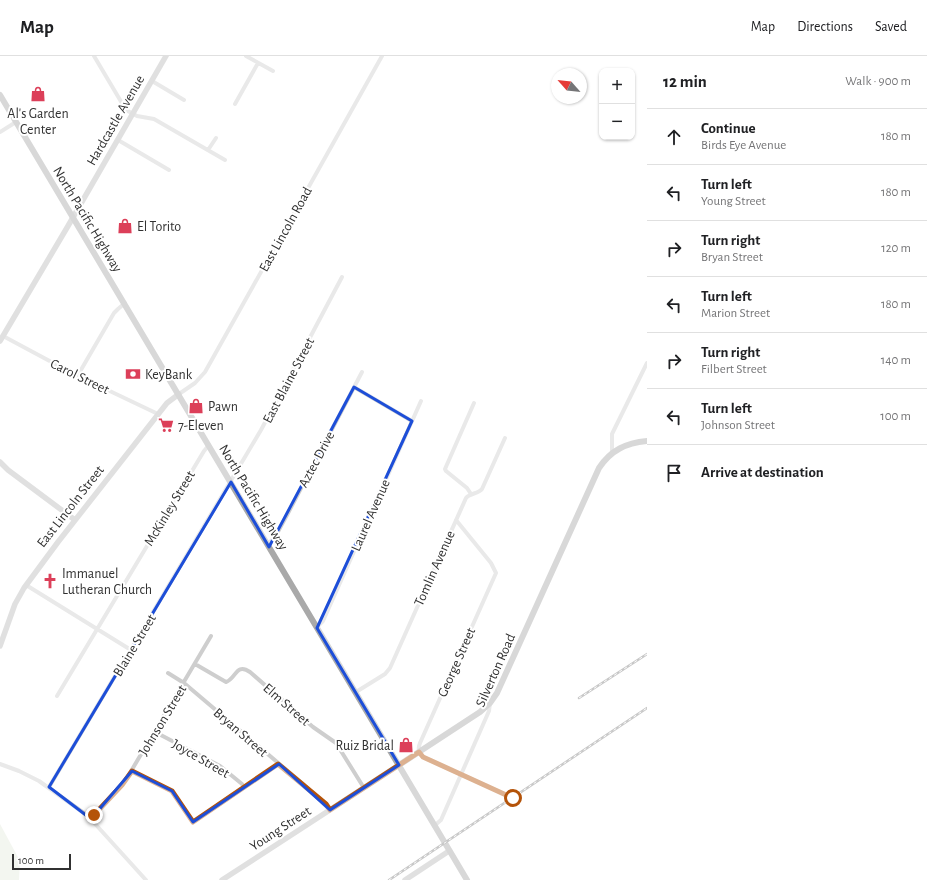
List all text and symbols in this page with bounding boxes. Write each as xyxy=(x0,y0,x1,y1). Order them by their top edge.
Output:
text: Map xyxy=(20,18,54,37)
text: Map xyxy=(751,20,775,34)
text: Directions xyxy=(797,20,853,34)
text: Saved xyxy=(875,20,907,34)
north arrow xyxy=(551,68,587,104)
map controls xyxy=(599,68,635,140)
button: + xyxy=(599,68,635,104)
street label: Hardcastle Avenue xyxy=(84,73,147,168)
text: 12 min xyxy=(663,73,707,90)
text: Walk · 900 m xyxy=(845,75,911,88)
shop icon: Al's Garden Center xyxy=(29,85,47,103)
button: − xyxy=(599,104,635,140)
place label: Al's Garden Center xyxy=(7,107,69,137)
text: Continue xyxy=(701,121,756,136)
icon: ahead xyxy=(663,126,685,148)
text: 180 m xyxy=(881,130,911,143)
text: Birds Eye Avenue xyxy=(701,139,786,152)
street label: North Pacific Highway xyxy=(50,164,124,275)
text: Turn left xyxy=(701,177,752,192)
icon: left xyxy=(663,182,685,204)
street label: East Lincoln Road xyxy=(257,185,315,274)
text: 180 m xyxy=(881,186,911,199)
text: Young Street xyxy=(701,195,766,208)
shop icon: El Torito xyxy=(116,217,134,235)
place label: El Torito xyxy=(137,220,181,234)
text: Turn right xyxy=(701,233,760,248)
icon: right xyxy=(663,238,685,260)
text: 120 m xyxy=(881,242,911,255)
text: Bryan Street xyxy=(701,251,763,264)
text: Turn left xyxy=(701,289,752,304)
icon: left xyxy=(663,294,685,316)
text: 180 m xyxy=(881,298,911,311)
text: Marion Street xyxy=(701,307,770,320)
street label: East Blaine Street xyxy=(260,335,318,426)
text: Turn right xyxy=(701,345,760,360)
icon: right xyxy=(663,350,685,372)
text: 140 m xyxy=(881,354,911,367)
street label: Carol Street xyxy=(48,357,112,397)
text: Filbert Street xyxy=(701,363,767,376)
bank icon: KeyBank xyxy=(124,365,142,383)
place label: KeyBank xyxy=(145,368,193,382)
shop icon: Pawn xyxy=(187,397,205,415)
place label: Pawn xyxy=(208,400,238,414)
text: Turn left xyxy=(701,401,752,416)
icon: left xyxy=(663,406,685,428)
text: 100 m xyxy=(880,410,911,423)
supermarket icon: 7-Eleven xyxy=(157,416,175,434)
place label: 7-Eleven xyxy=(178,419,224,433)
text: Johnson Street xyxy=(701,419,775,432)
street label: Aztec Drive xyxy=(296,429,337,490)
street label: North Pacific Highway xyxy=(216,442,290,553)
icon: arrive xyxy=(663,462,685,484)
street label: East Lincoln Street xyxy=(35,463,107,550)
text: Arrive at destination xyxy=(701,465,824,480)
street label: McKinley Street xyxy=(142,468,198,549)
street label: Laurel Avenue xyxy=(349,477,393,553)
street label: Tomlin Avenue xyxy=(412,529,458,608)
place label: Immanuel Lutheran Church xyxy=(62,567,152,597)
church icon: Immanuel Lutheran Church xyxy=(41,572,59,590)
street label: Blaine Street xyxy=(111,612,159,679)
street label: George Street xyxy=(435,625,479,699)
street label: Silverton Road xyxy=(474,632,518,709)
street label: Elm Street xyxy=(260,681,313,729)
street label: Johnson Street xyxy=(136,682,190,758)
street label: Bryan Street xyxy=(211,706,270,760)
shop icon: Ruiz Bridal xyxy=(397,736,415,754)
street label: Joyce Street xyxy=(169,737,232,781)
place label: Ruiz Bridal xyxy=(335,739,394,753)
route start xyxy=(504,789,522,807)
street label: Young Street xyxy=(248,804,314,854)
route end xyxy=(85,806,103,824)
scale bar xyxy=(12,852,71,871)
text: 100 m xyxy=(18,855,44,866)

